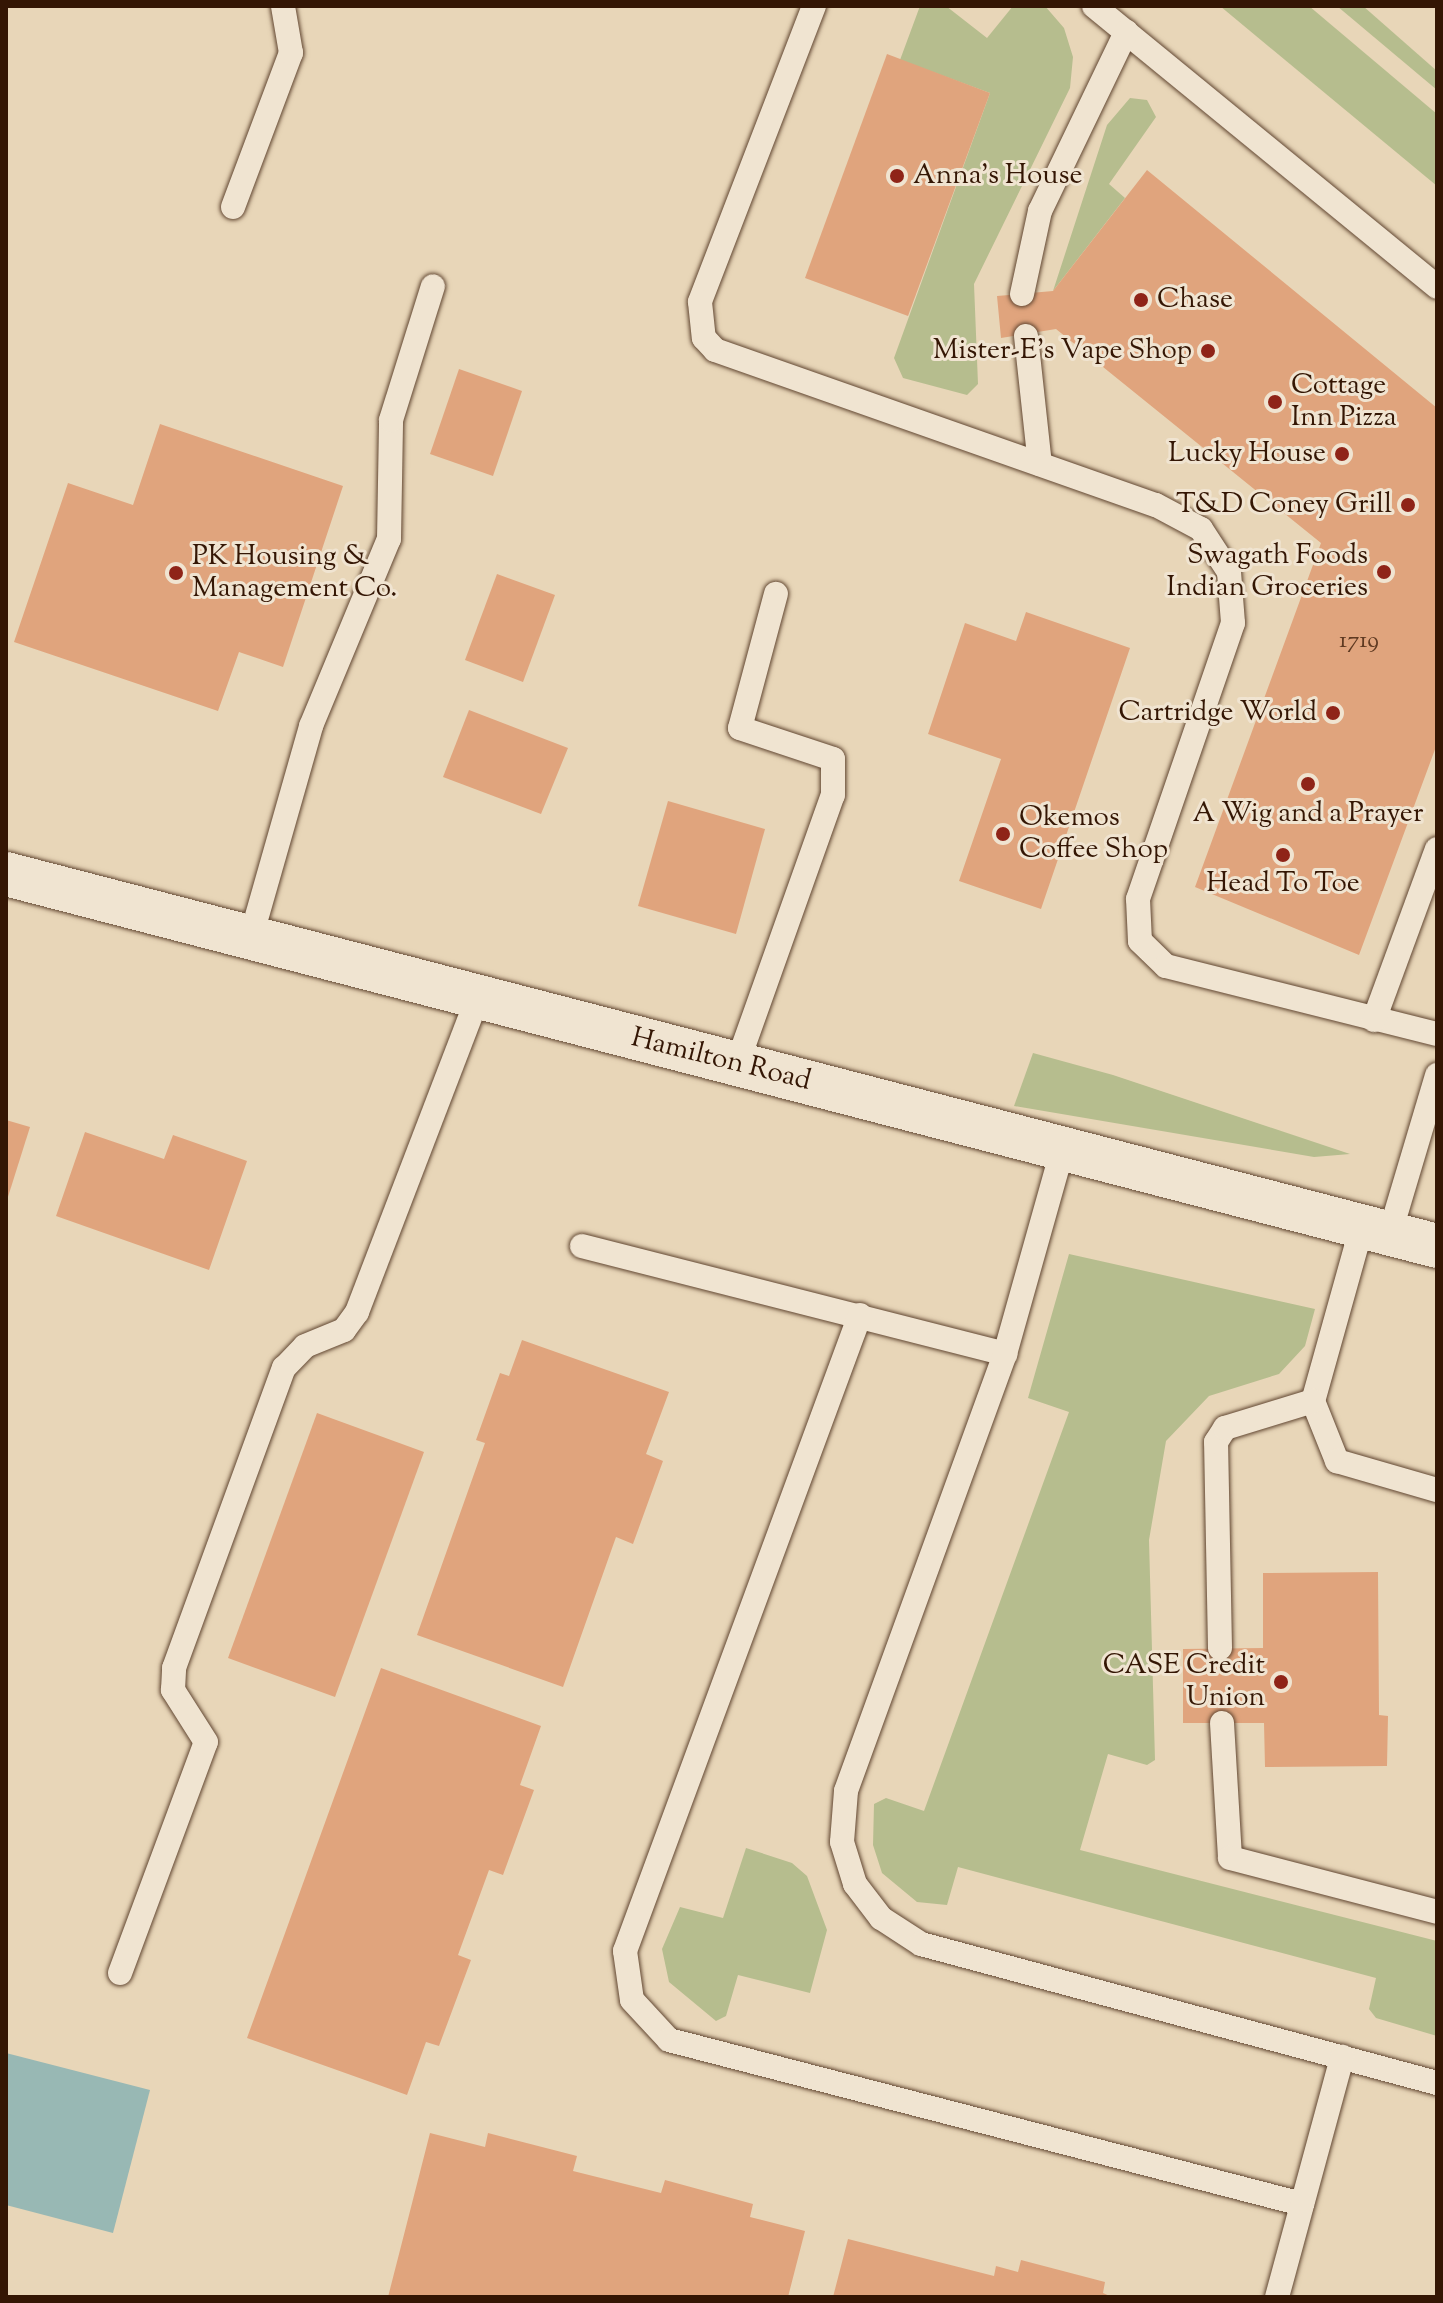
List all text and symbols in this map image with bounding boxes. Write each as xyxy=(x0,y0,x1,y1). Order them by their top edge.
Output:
place label: Anna's House xyxy=(913,159,1083,193)
marker: Anna's House xyxy=(888,167,906,185)
place label: Chase xyxy=(1157,283,1233,317)
marker: Chase xyxy=(1132,291,1150,309)
place label: Mister-E's Vape Shop xyxy=(933,334,1192,368)
marker: Mister-E's Vape Shop xyxy=(1199,342,1217,360)
place label: Cottage Inn Pizza xyxy=(1291,369,1397,435)
marker: Cottage Inn Pizza xyxy=(1266,393,1284,411)
place label: Lucky House xyxy=(1168,437,1326,471)
marker: Lucky House xyxy=(1333,445,1351,463)
place label: T&D Coney Grill xyxy=(1176,488,1392,522)
marker: T&D Coney Grill xyxy=(1399,496,1417,514)
place label: Swagath Foods Indian Groceries xyxy=(1167,539,1368,605)
place label: PK Housing & Management Co. xyxy=(192,540,397,606)
marker: Swagath Foods Indian Groceries xyxy=(1375,563,1393,581)
marker: PK Housing & Management Co. xyxy=(167,564,185,582)
house number: 1719 xyxy=(1339,628,1379,656)
place label: Cartridge World xyxy=(1118,696,1317,730)
marker: Cartridge World xyxy=(1324,704,1342,722)
marker: A Wig and a Prayer xyxy=(1299,775,1317,793)
place label: A Wig and a Prayer xyxy=(1193,797,1423,831)
place label: Okemos Coffee Shop xyxy=(1019,801,1168,867)
marker: Okemos Coffee Shop xyxy=(994,825,1012,843)
marker: Head To Toe xyxy=(1274,846,1292,864)
place label: Head To Toe xyxy=(1206,867,1360,901)
street label: Hamilton Road xyxy=(628,1021,814,1099)
place label: CASE Credit Union xyxy=(1103,1649,1265,1715)
marker: CASE Credit Union xyxy=(1272,1673,1290,1691)

